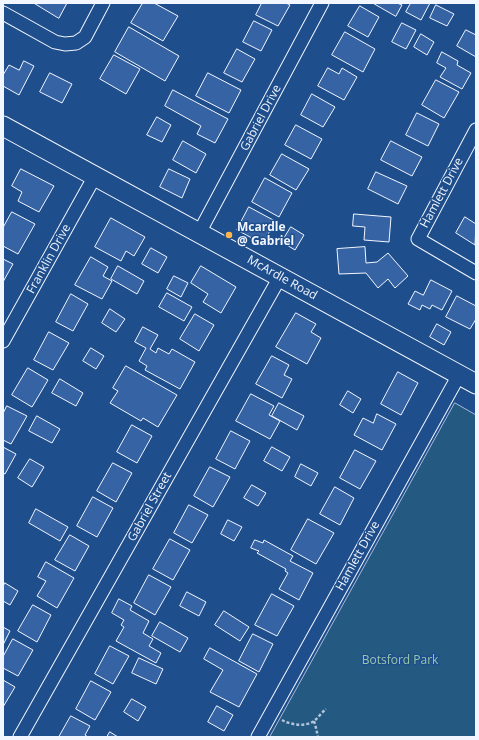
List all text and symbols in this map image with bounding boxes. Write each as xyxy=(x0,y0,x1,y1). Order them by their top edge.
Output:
street label: Gabriel Drive xyxy=(238,82,284,154)
street label: Hamlett Drive xyxy=(417,155,467,231)
place label: Mcardle @ Gabriel xyxy=(237,221,294,249)
street label: Franklin Drive xyxy=(24,222,74,296)
marker: Mcardle @ Gabriel xyxy=(224,230,234,240)
street label: McArdle Road xyxy=(244,253,320,303)
street label: Gabriel Street xyxy=(125,470,175,544)
street label: Hamlett Drive xyxy=(333,519,383,593)
park label: Botsford Park xyxy=(362,654,438,668)

